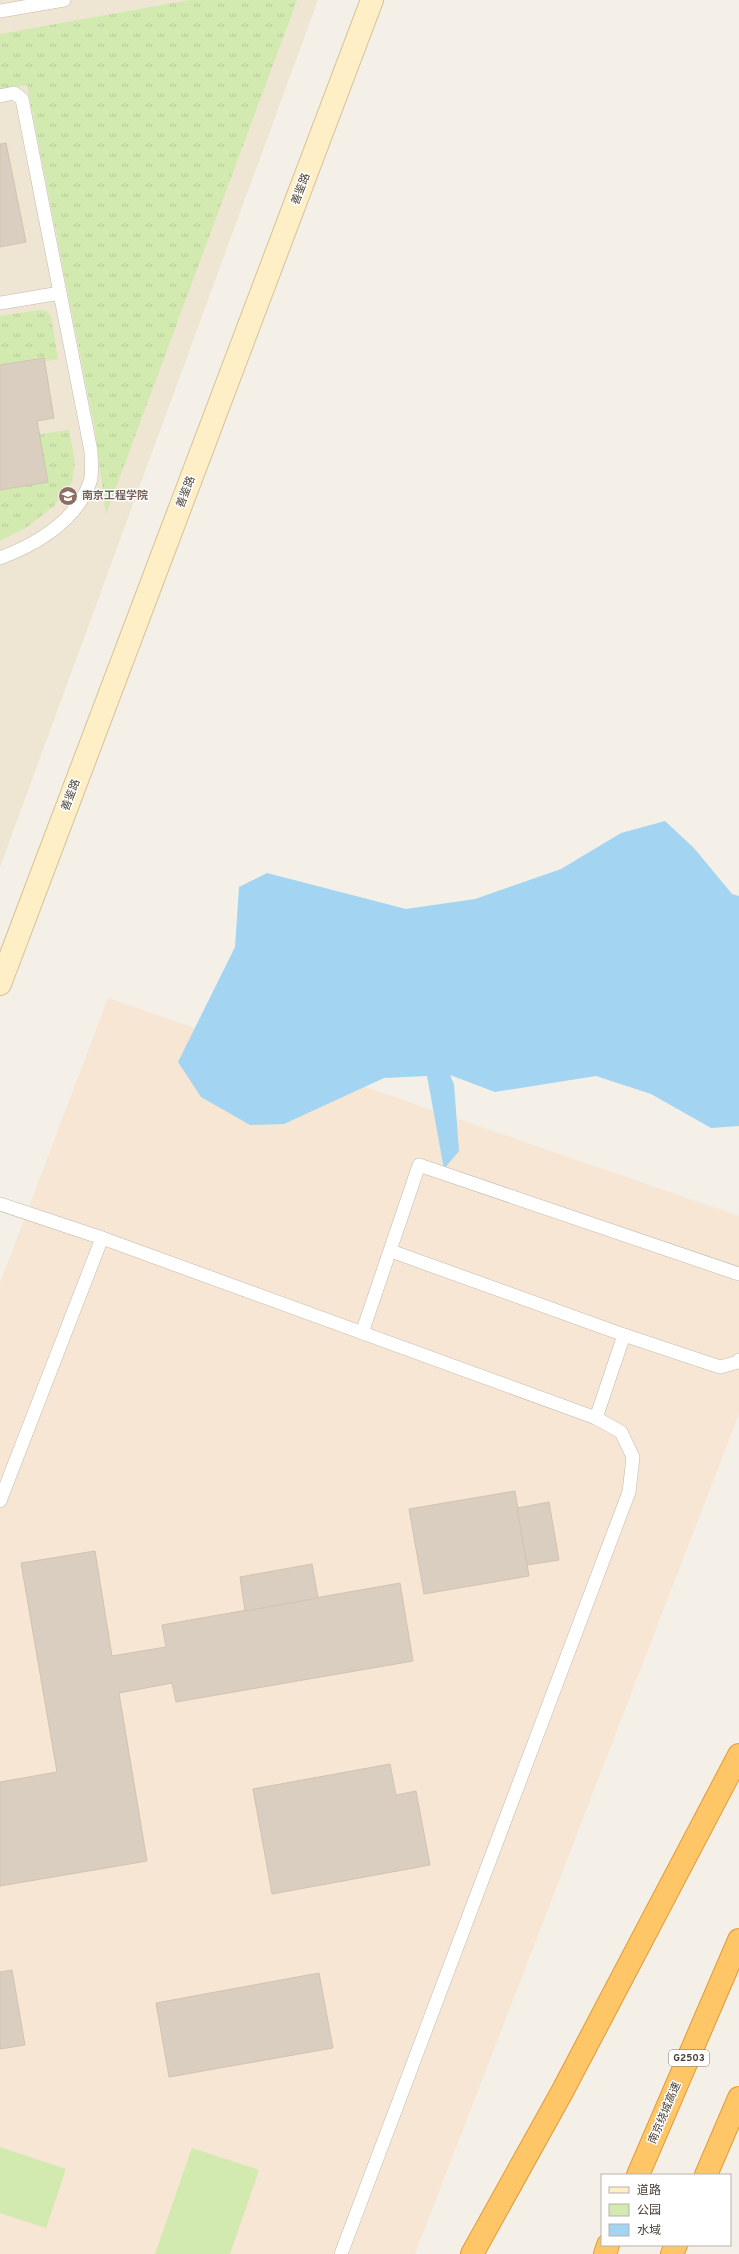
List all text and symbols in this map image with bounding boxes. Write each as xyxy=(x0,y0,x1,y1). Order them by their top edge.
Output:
street label: 善鉴路 xyxy=(289,171,313,207)
street label: 善鉴路 xyxy=(174,474,198,510)
school or university icon: 南京工程学院 xyxy=(57,485,79,507)
place label: 南京工程学院 xyxy=(82,489,148,503)
street label: 善鉴路 xyxy=(59,777,83,813)
road number: G2503 xyxy=(669,2050,709,2066)
street label: 南京绕城高速 xyxy=(646,2080,684,2146)
legend xyxy=(601,2174,731,2246)
text: 道路 xyxy=(637,2183,661,2199)
text: 公园 xyxy=(637,2203,661,2219)
text: 水域 xyxy=(637,2223,661,2239)

